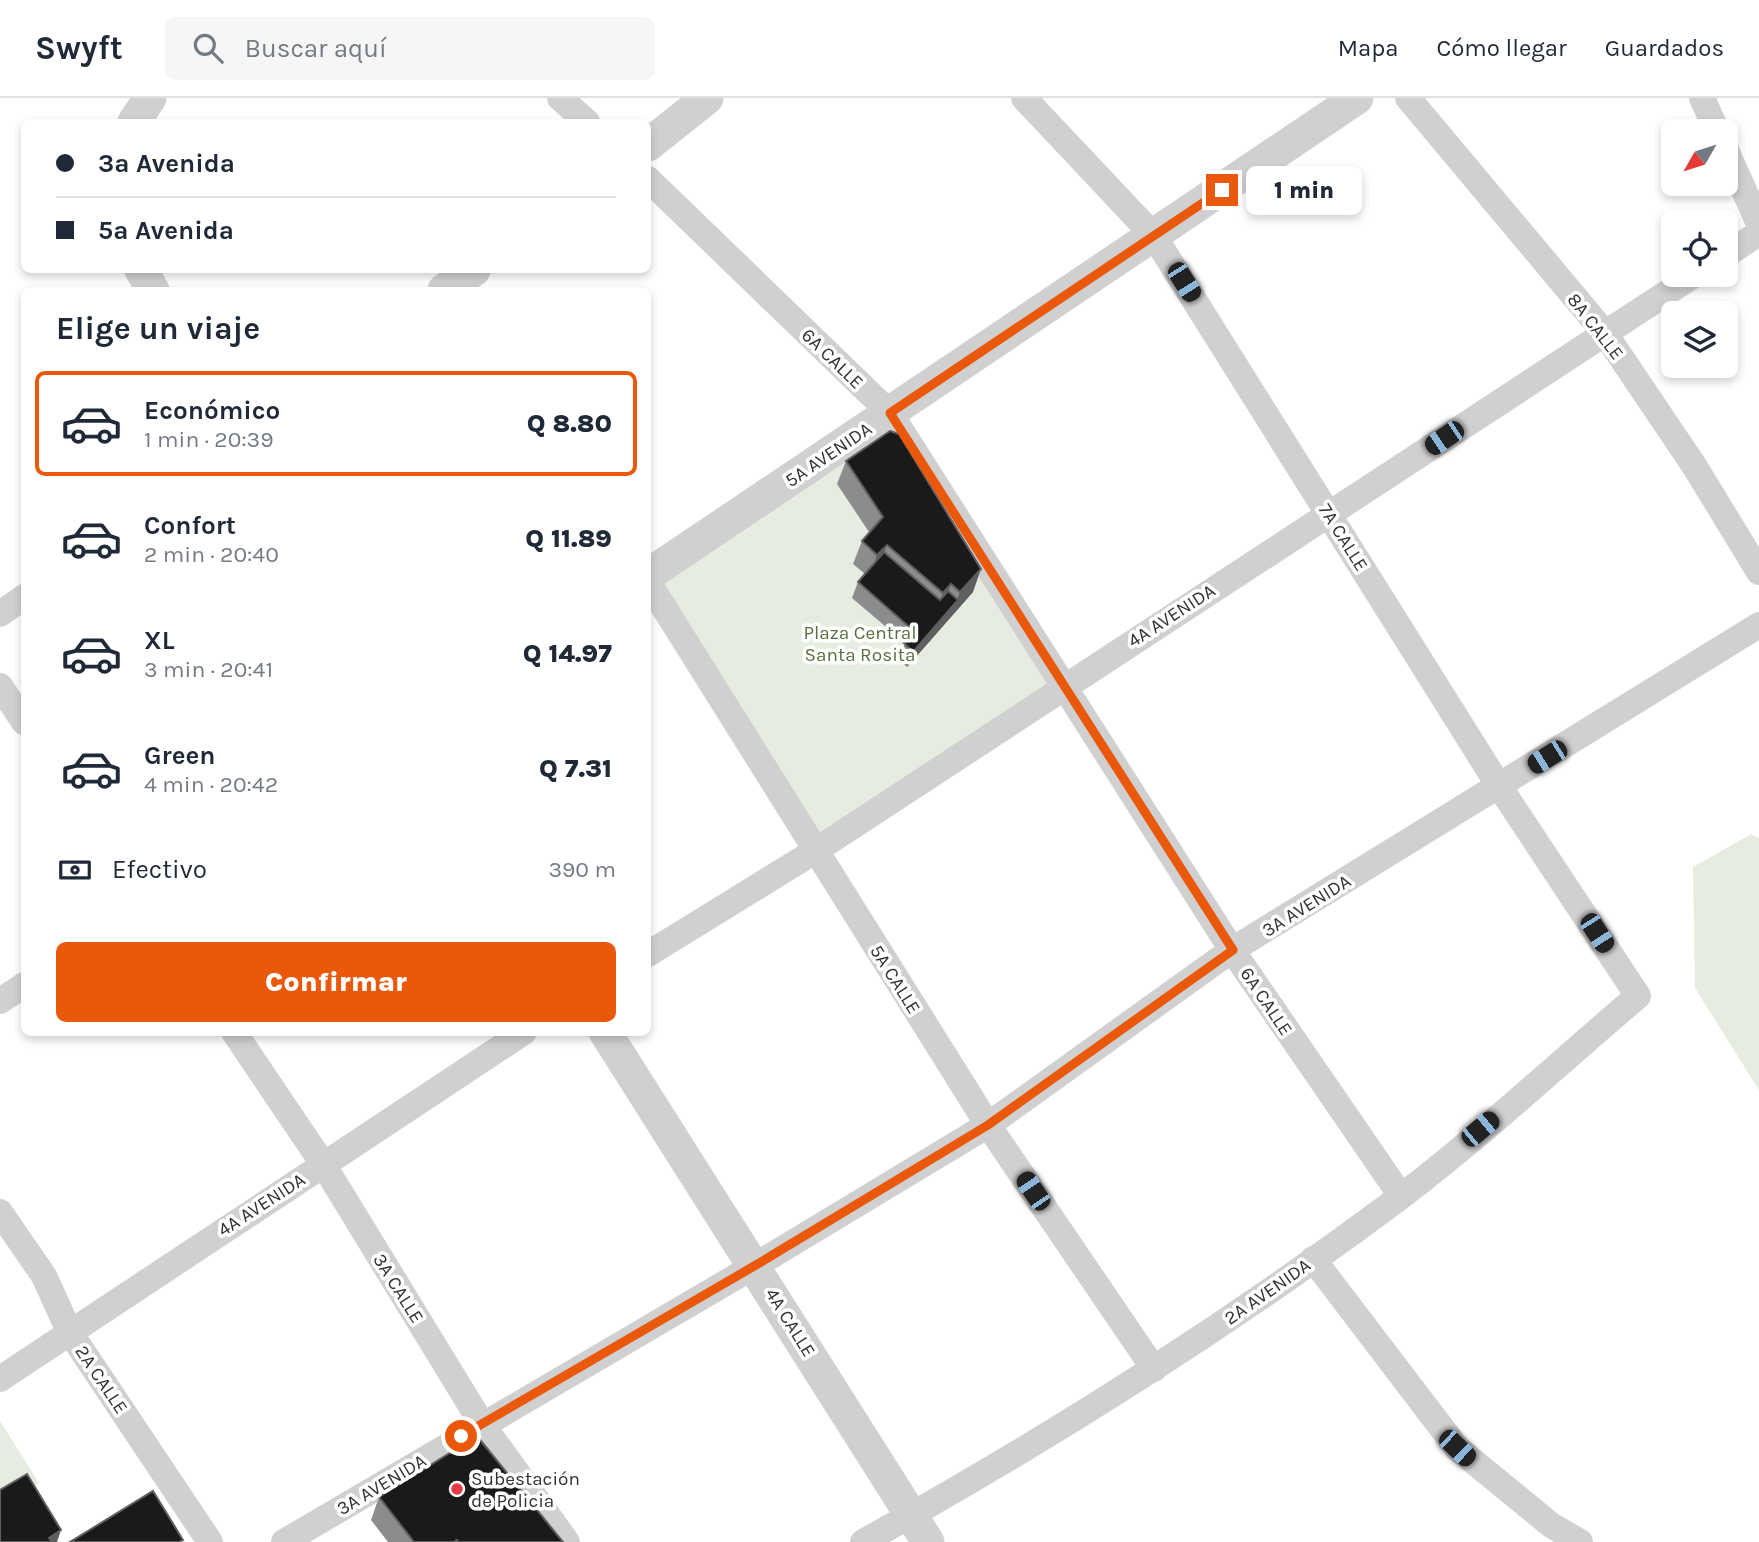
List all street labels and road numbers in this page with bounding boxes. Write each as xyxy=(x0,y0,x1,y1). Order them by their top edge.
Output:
street label: 8A CALLE xyxy=(1562,289,1628,364)
street label: 6A CALLE xyxy=(797,324,868,393)
street label: 5A AVENIDA xyxy=(781,418,876,492)
street label: 7A CALLE xyxy=(1314,500,1372,575)
street label: 4A AVENIDA xyxy=(1124,579,1219,652)
street label: 3A AVENIDA xyxy=(1258,870,1355,942)
street label: 5A CALLE xyxy=(865,941,925,1018)
street label: 6A CALLE xyxy=(1235,963,1297,1040)
street label: 4A AVENIDA xyxy=(214,1168,309,1241)
street label: 3A CALLE xyxy=(368,1250,428,1327)
street label: 2A AVENIDA xyxy=(1220,1254,1315,1329)
street label: 4A CALLE xyxy=(760,1284,820,1361)
street label: 2A CALLE xyxy=(70,1341,132,1418)
street label: 3A AVENIDA xyxy=(333,1450,430,1520)

